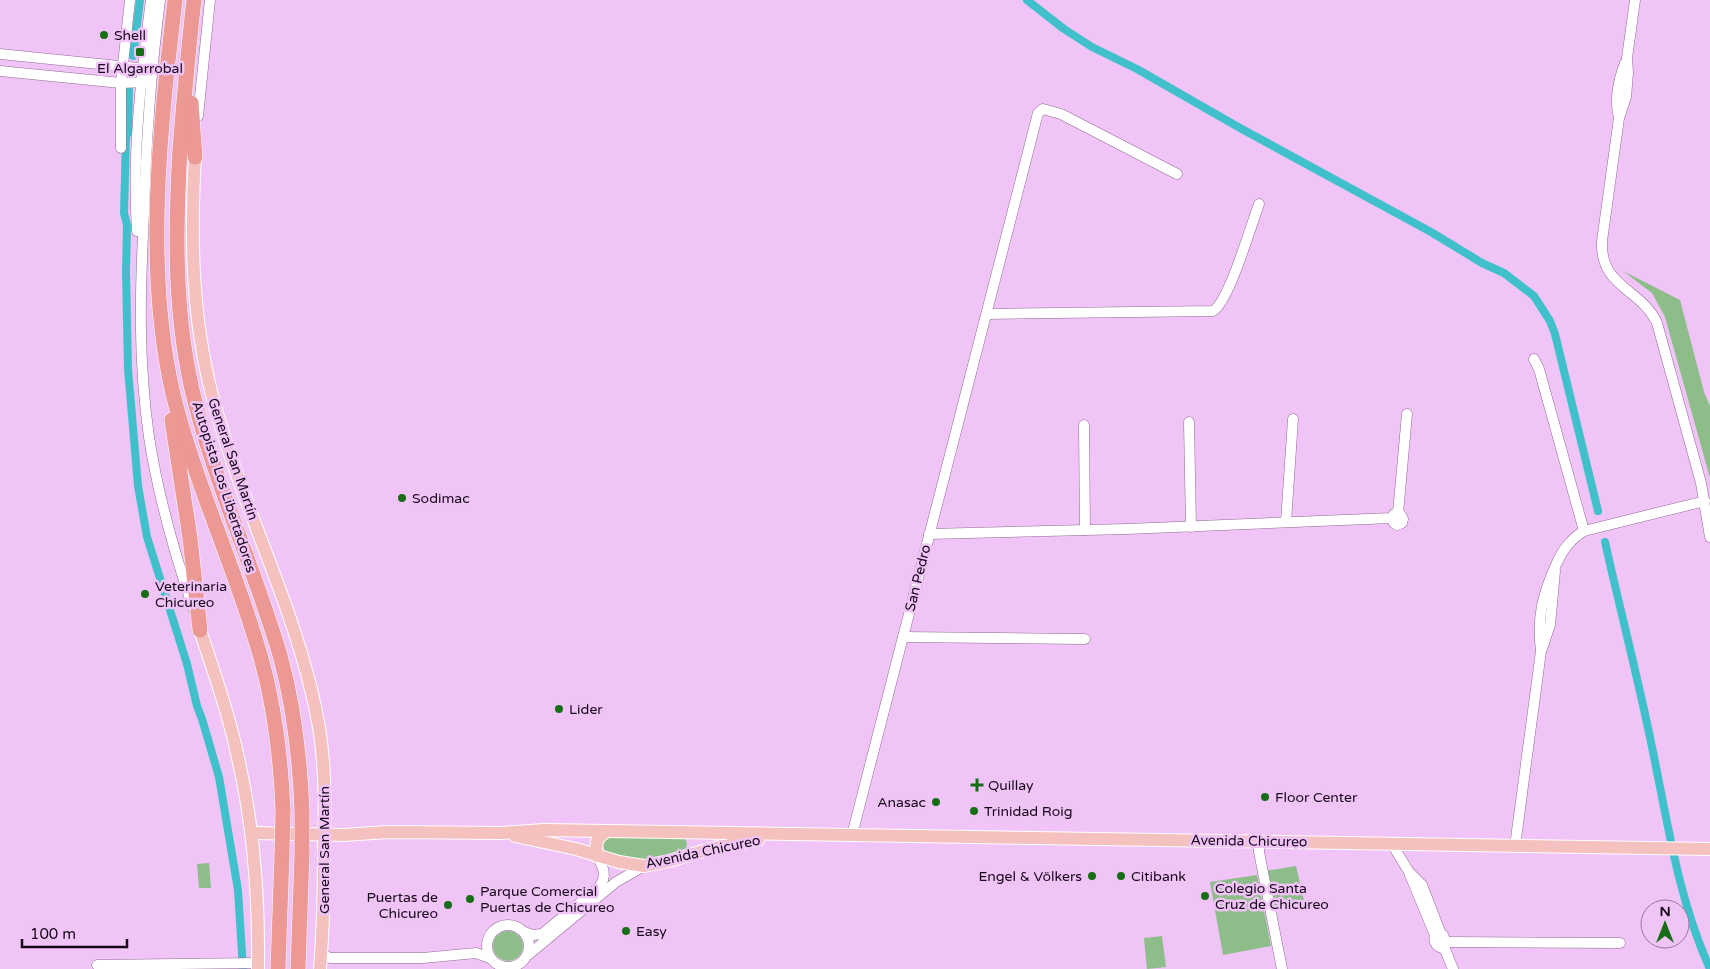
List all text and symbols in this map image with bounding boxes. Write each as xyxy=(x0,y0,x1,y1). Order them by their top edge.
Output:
place label: Shell xyxy=(114,27,146,44)
marker: Shell xyxy=(98,29,110,41)
marker: El Algarrobal xyxy=(134,46,146,58)
place label: El Algarrobal xyxy=(97,60,183,77)
street label: General San Martín xyxy=(204,396,262,522)
street label: Autopista Los Libertadores xyxy=(188,399,260,575)
place label: Sodimac xyxy=(412,490,470,507)
marker: Sodimac xyxy=(396,492,408,504)
street label: San Pedro xyxy=(901,543,935,613)
place label: Veterinaria Chicureo xyxy=(155,578,227,611)
marker: Veterinaria Chicureo xyxy=(139,588,151,600)
place label: Lider xyxy=(569,701,603,718)
marker: Lider xyxy=(553,703,565,715)
place label: Quillay xyxy=(988,777,1034,794)
marker: Quillay xyxy=(970,778,984,792)
street label: General San Martín xyxy=(316,786,333,914)
place label: Floor Center xyxy=(1275,789,1358,806)
marker: Floor Center xyxy=(1259,791,1271,803)
place label: Anasac xyxy=(877,794,926,811)
marker: Anasac xyxy=(930,796,942,808)
place label: Trinidad Roig xyxy=(984,803,1073,820)
marker: Trinidad Roig xyxy=(968,805,980,817)
street label: Avenida Chicureo xyxy=(1190,831,1308,851)
street label: Avenida Chicureo xyxy=(644,832,762,872)
place label: Engel & Völkers xyxy=(978,868,1082,885)
place label: Citibank xyxy=(1131,868,1186,885)
marker: Engel & Völkers xyxy=(1086,870,1098,882)
marker: Citibank xyxy=(1115,870,1127,882)
place label: Colegio Santa Cruz de Chicureo xyxy=(1215,880,1329,913)
place label: Parque Comercial Puertas de Chicureo xyxy=(480,883,614,916)
place label: Puertas de Chicureo xyxy=(367,889,438,922)
marker: Colegio Santa Cruz de Chicureo xyxy=(1199,890,1211,902)
marker: Parque Comercial Puertas de Chicureo xyxy=(464,893,476,905)
marker: Puertas de Chicureo xyxy=(442,899,454,911)
north arrow xyxy=(1640,899,1690,949)
text: N xyxy=(1659,903,1671,920)
scale bar xyxy=(22,916,128,948)
place label: Easy xyxy=(636,923,667,940)
text: 100 m xyxy=(30,925,76,943)
marker: Easy xyxy=(620,925,632,937)

